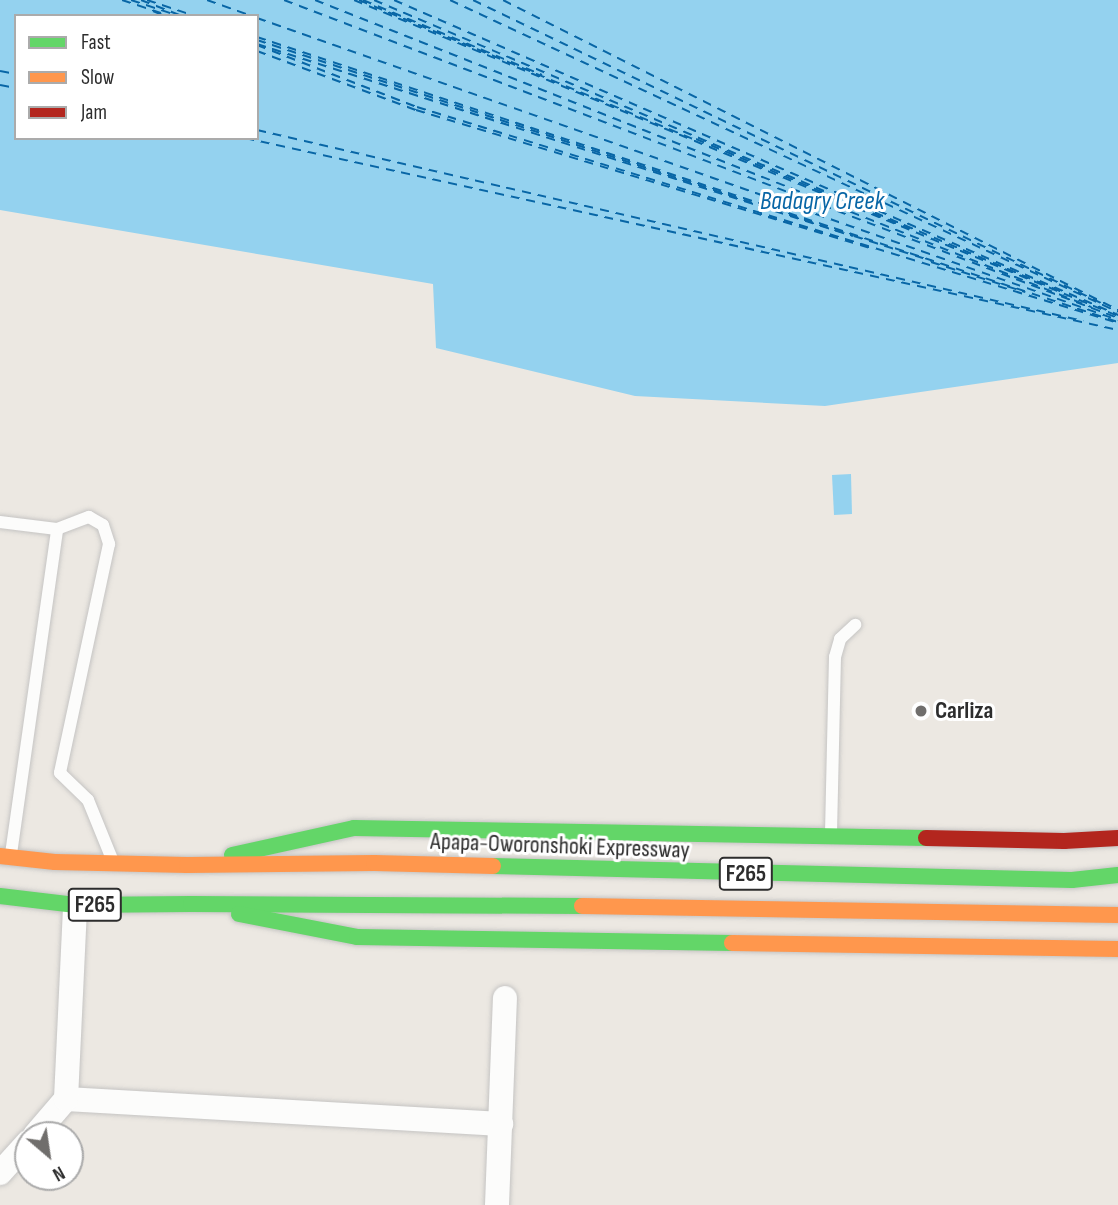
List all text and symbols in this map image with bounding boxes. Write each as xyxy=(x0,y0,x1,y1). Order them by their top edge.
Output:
legend xyxy=(14,14,259,140)
text: Fast xyxy=(81,30,111,55)
text: Slow xyxy=(81,65,114,90)
text: Jam xyxy=(81,100,107,125)
water label: Badagry Creek xyxy=(760,186,884,218)
place label: Carliza xyxy=(935,697,993,725)
marker: Carliza xyxy=(913,703,929,719)
street label: Apapa-Oworonshoki Expressway xyxy=(430,827,690,865)
road number: F265 xyxy=(718,854,774,894)
road number: F265 xyxy=(67,885,123,924)
north arrow xyxy=(14,1121,84,1191)
text: N xyxy=(48,1161,68,1186)

